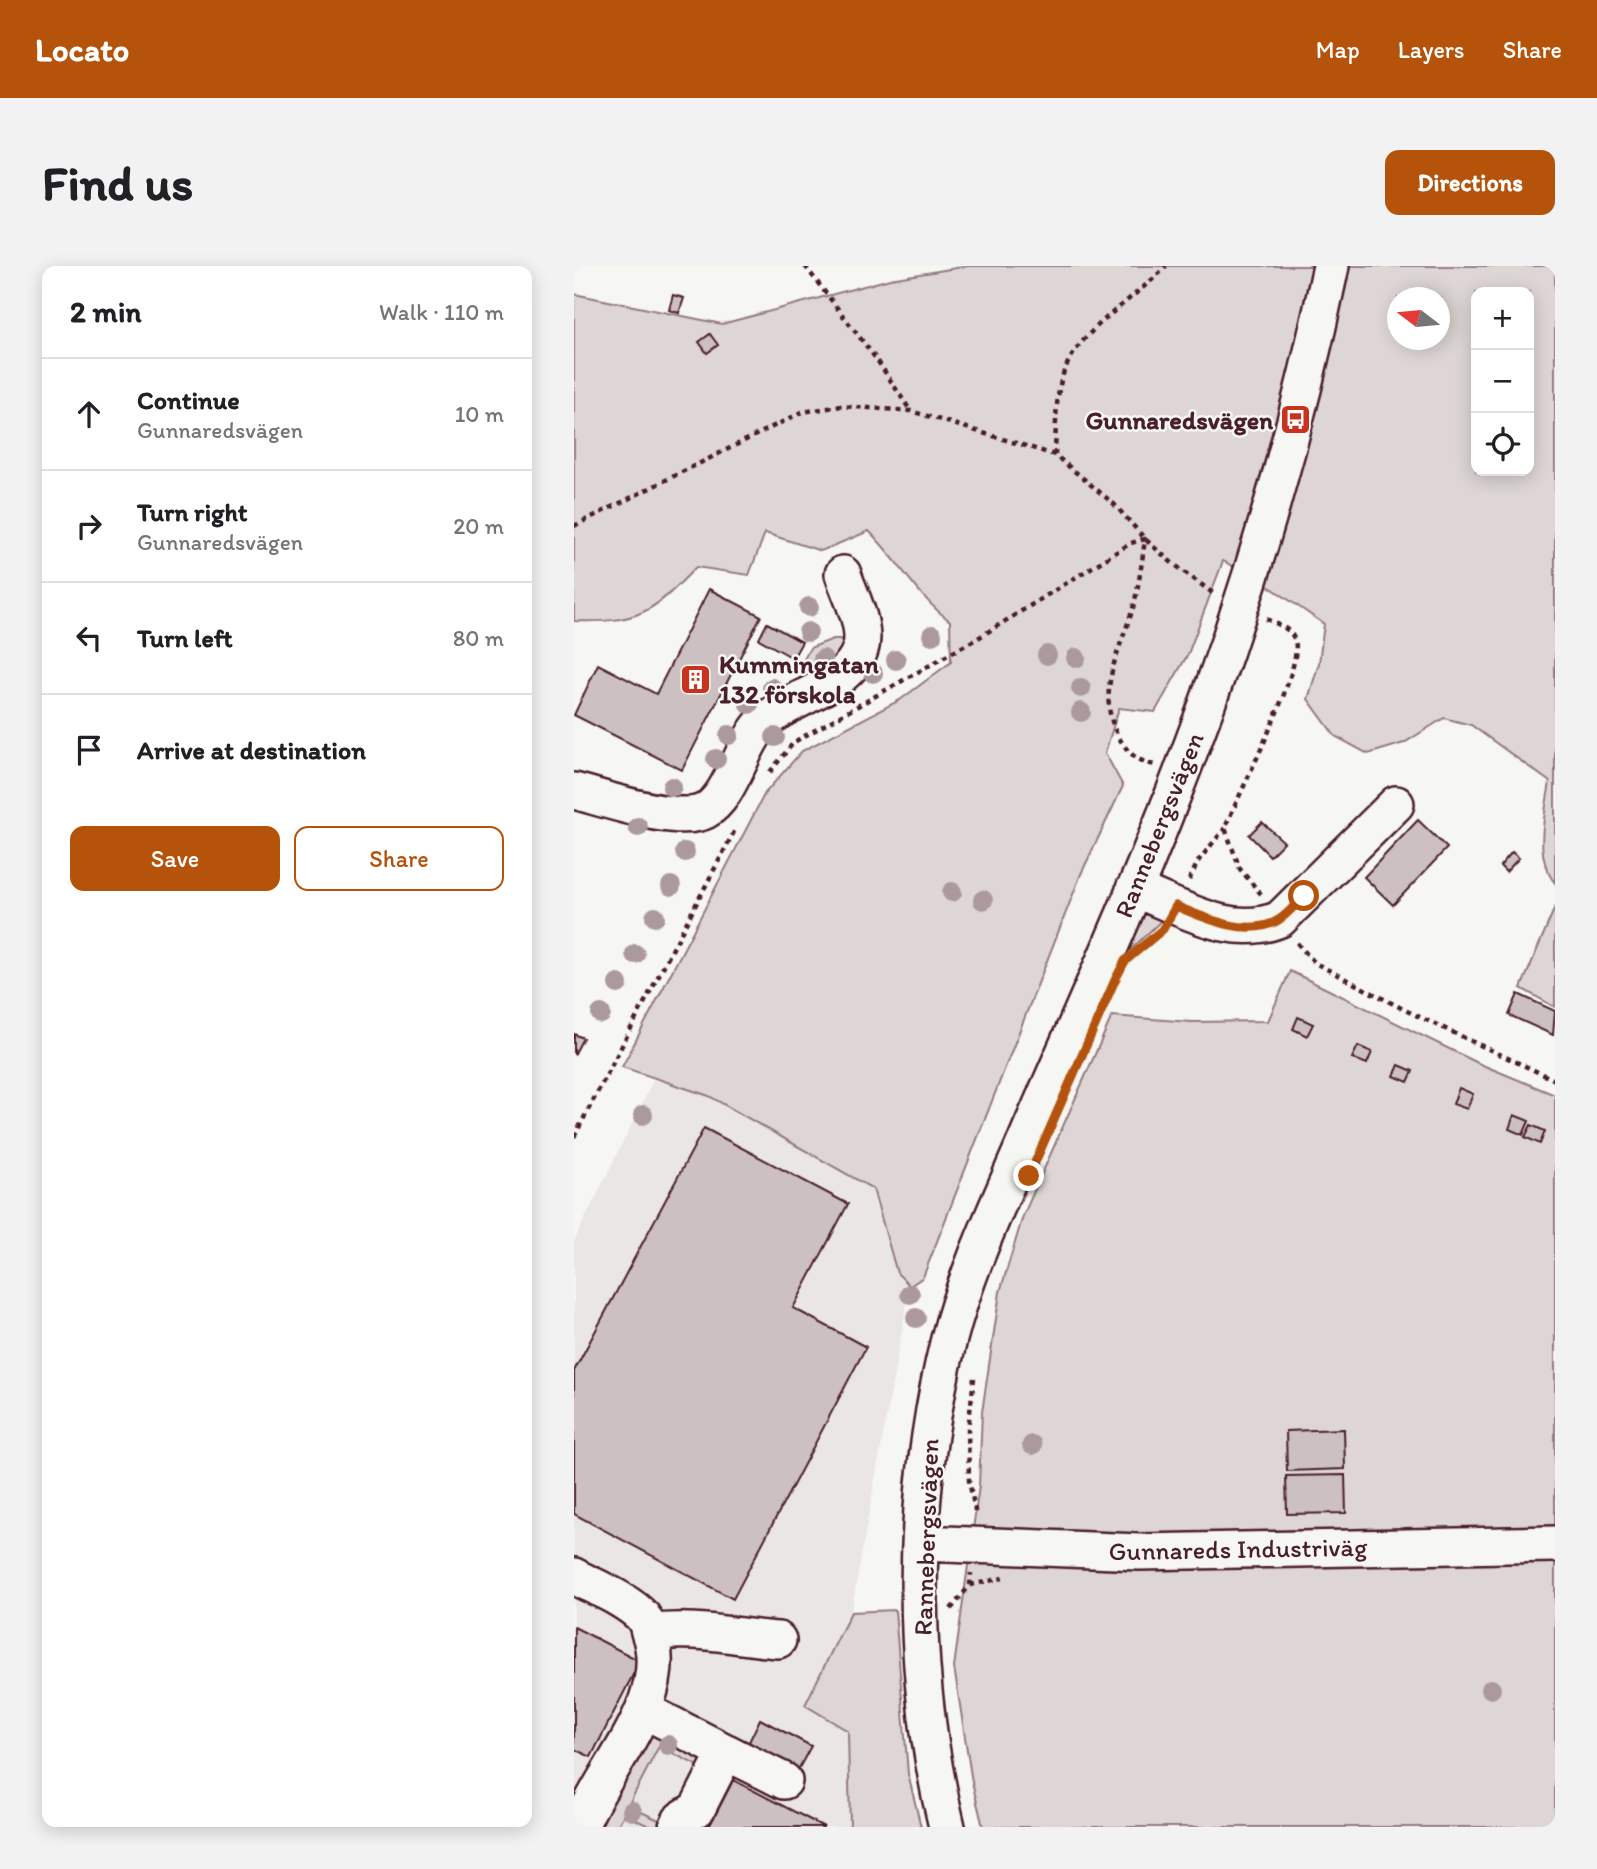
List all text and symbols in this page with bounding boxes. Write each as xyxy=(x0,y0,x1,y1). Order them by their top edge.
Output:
text: Locato xyxy=(35,30,129,69)
text: Map xyxy=(1316,35,1360,64)
text: Layers xyxy=(1398,35,1465,64)
text: Share xyxy=(1503,35,1562,64)
button: Directions xyxy=(1385,150,1555,215)
text: Find us xyxy=(42,153,193,212)
north arrow xyxy=(1387,287,1450,350)
map controls xyxy=(1471,287,1534,476)
button: + xyxy=(1471,287,1534,350)
text: 2 min xyxy=(70,293,141,330)
text: Walk · 110 m xyxy=(379,298,504,326)
button: − xyxy=(1471,350,1534,413)
text: Continue xyxy=(137,384,240,416)
icon: ahead xyxy=(70,395,108,433)
text: 10 m xyxy=(455,400,504,428)
bus stop icon: Gunnaredsvägen xyxy=(1279,403,1313,437)
place label: Gunnaredsvägen xyxy=(1085,404,1273,436)
button: locate xyxy=(1471,413,1534,476)
text: Gunnaredsvägen xyxy=(137,416,303,444)
text: Turn right xyxy=(137,496,248,528)
icon: right xyxy=(70,507,108,545)
text: 20 m xyxy=(453,512,504,540)
text: Gunnaredsvägen xyxy=(137,528,303,556)
icon: left xyxy=(70,619,108,657)
text: Turn left xyxy=(137,622,233,654)
text: 80 m xyxy=(453,624,504,652)
place label: Kummingatan 132 förskola xyxy=(719,648,879,710)
building icon: Kummingatan 132 förskola xyxy=(679,662,713,696)
street label: Rannebergsvägen xyxy=(1107,727,1211,922)
icon: arrive xyxy=(70,731,108,769)
text: Arrive at destination xyxy=(137,734,366,766)
button: Save xyxy=(70,826,280,891)
button: Share xyxy=(294,826,504,891)
route start xyxy=(1288,880,1319,911)
route end xyxy=(1013,1160,1044,1191)
street label: Rannebergsvägen xyxy=(907,1438,945,1636)
street label: Gunnareds Industriväg xyxy=(1108,1531,1368,1567)

